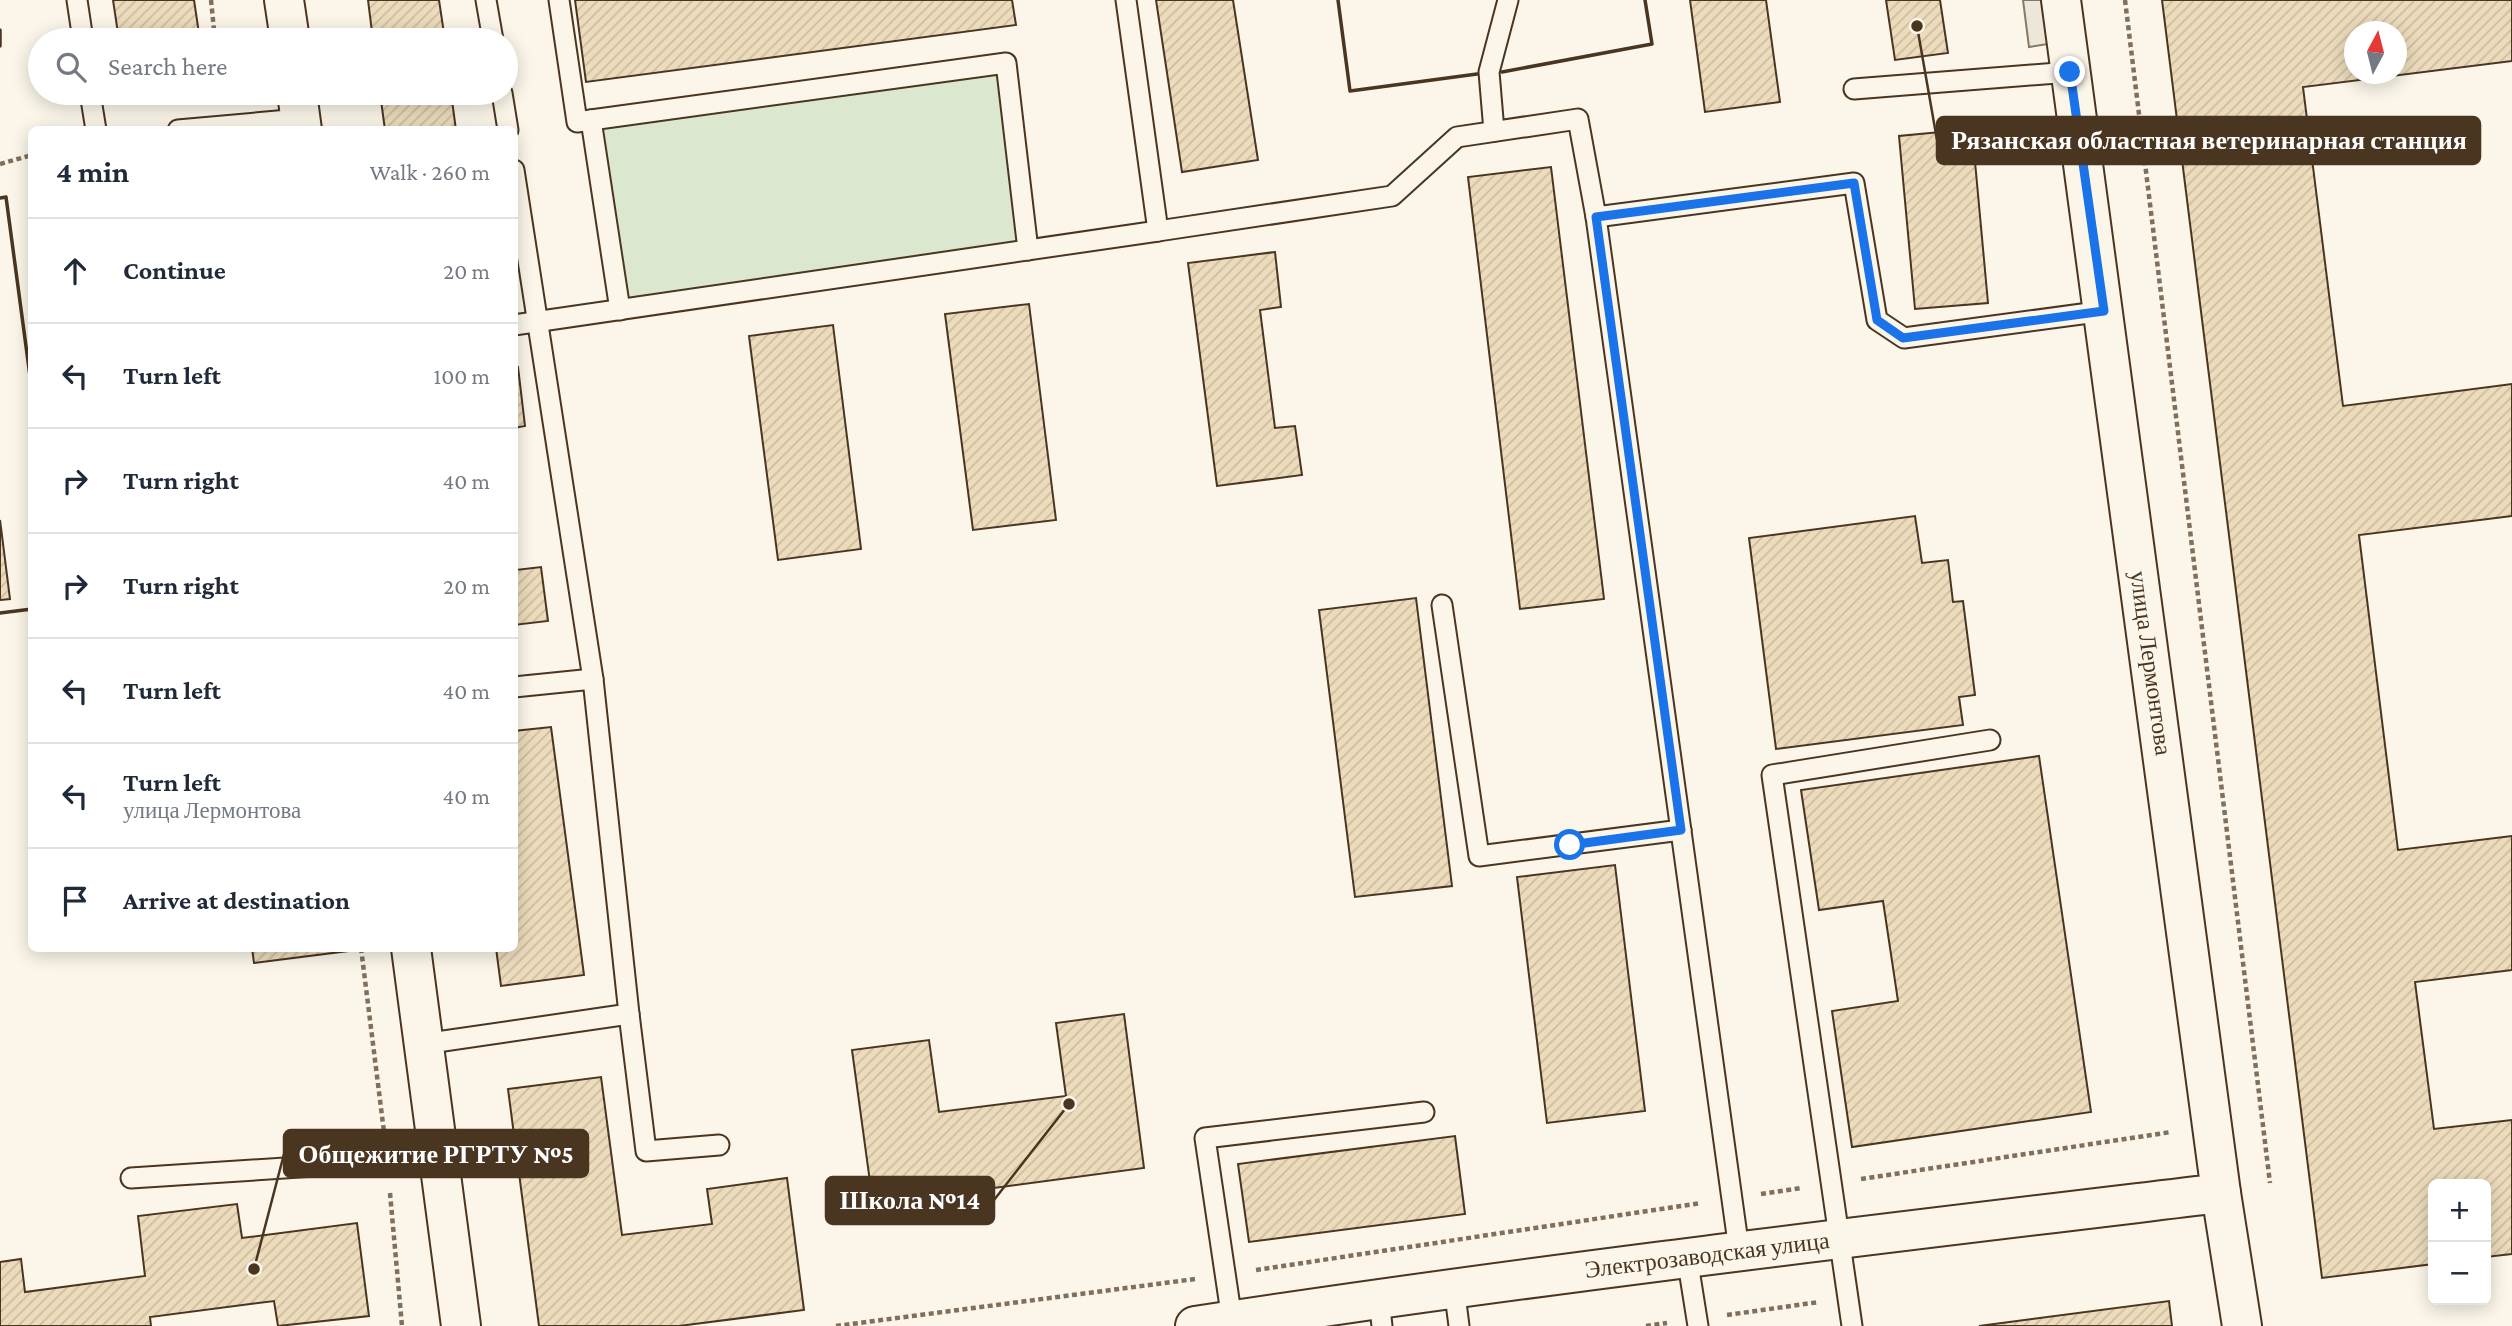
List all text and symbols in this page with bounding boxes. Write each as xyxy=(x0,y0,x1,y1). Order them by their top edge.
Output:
north arrow xyxy=(2344,21,2407,84)
search box xyxy=(28,28,518,105)
icon: search xyxy=(52,48,90,86)
text: Search here xyxy=(108,52,227,81)
route end xyxy=(2054,56,2085,87)
callout: Рязанская областная ветеринарная станция xyxy=(1937,117,2480,164)
text: Рязанская областная ветеринарная станция xyxy=(1951,126,2467,155)
text: 4 min xyxy=(56,155,129,188)
text: Walk · 260 m xyxy=(370,159,490,185)
icon: ahead xyxy=(56,252,94,290)
text: Continue xyxy=(123,256,226,285)
text: 20 m xyxy=(443,258,490,284)
icon: left xyxy=(56,357,94,395)
text: Turn left xyxy=(123,361,221,390)
text: 100 m xyxy=(434,363,490,389)
icon: right xyxy=(56,462,94,500)
text: Turn right xyxy=(123,466,239,495)
text: 40 m xyxy=(442,468,490,494)
icon: right xyxy=(56,567,94,605)
street label: улица Лермонтова xyxy=(2125,569,2178,757)
text: Turn right xyxy=(123,571,239,600)
text: 20 m xyxy=(443,573,490,599)
icon: left xyxy=(56,672,94,710)
text: Turn left xyxy=(123,676,221,705)
text: 40 m xyxy=(442,678,490,704)
text: Turn left xyxy=(123,768,221,797)
icon: left xyxy=(56,777,94,815)
text: 40 m xyxy=(442,783,490,809)
text: улица Лермонтова xyxy=(123,797,301,823)
route start xyxy=(1554,829,1585,860)
icon: arrive xyxy=(56,882,94,920)
text: Arrive at destination xyxy=(123,886,350,915)
callout: Общежитие РГРТУ №5 xyxy=(284,1130,588,1177)
text: Общежитие РГРТУ №5 xyxy=(298,1140,574,1169)
callout: Школа №14 xyxy=(826,1177,994,1224)
map controls xyxy=(2428,1179,2491,1305)
button: + xyxy=(2428,1179,2491,1242)
text: Школа №14 xyxy=(840,1186,980,1215)
street label: Электрозаводская улица xyxy=(1583,1226,1831,1283)
button: − xyxy=(2428,1242,2491,1305)

